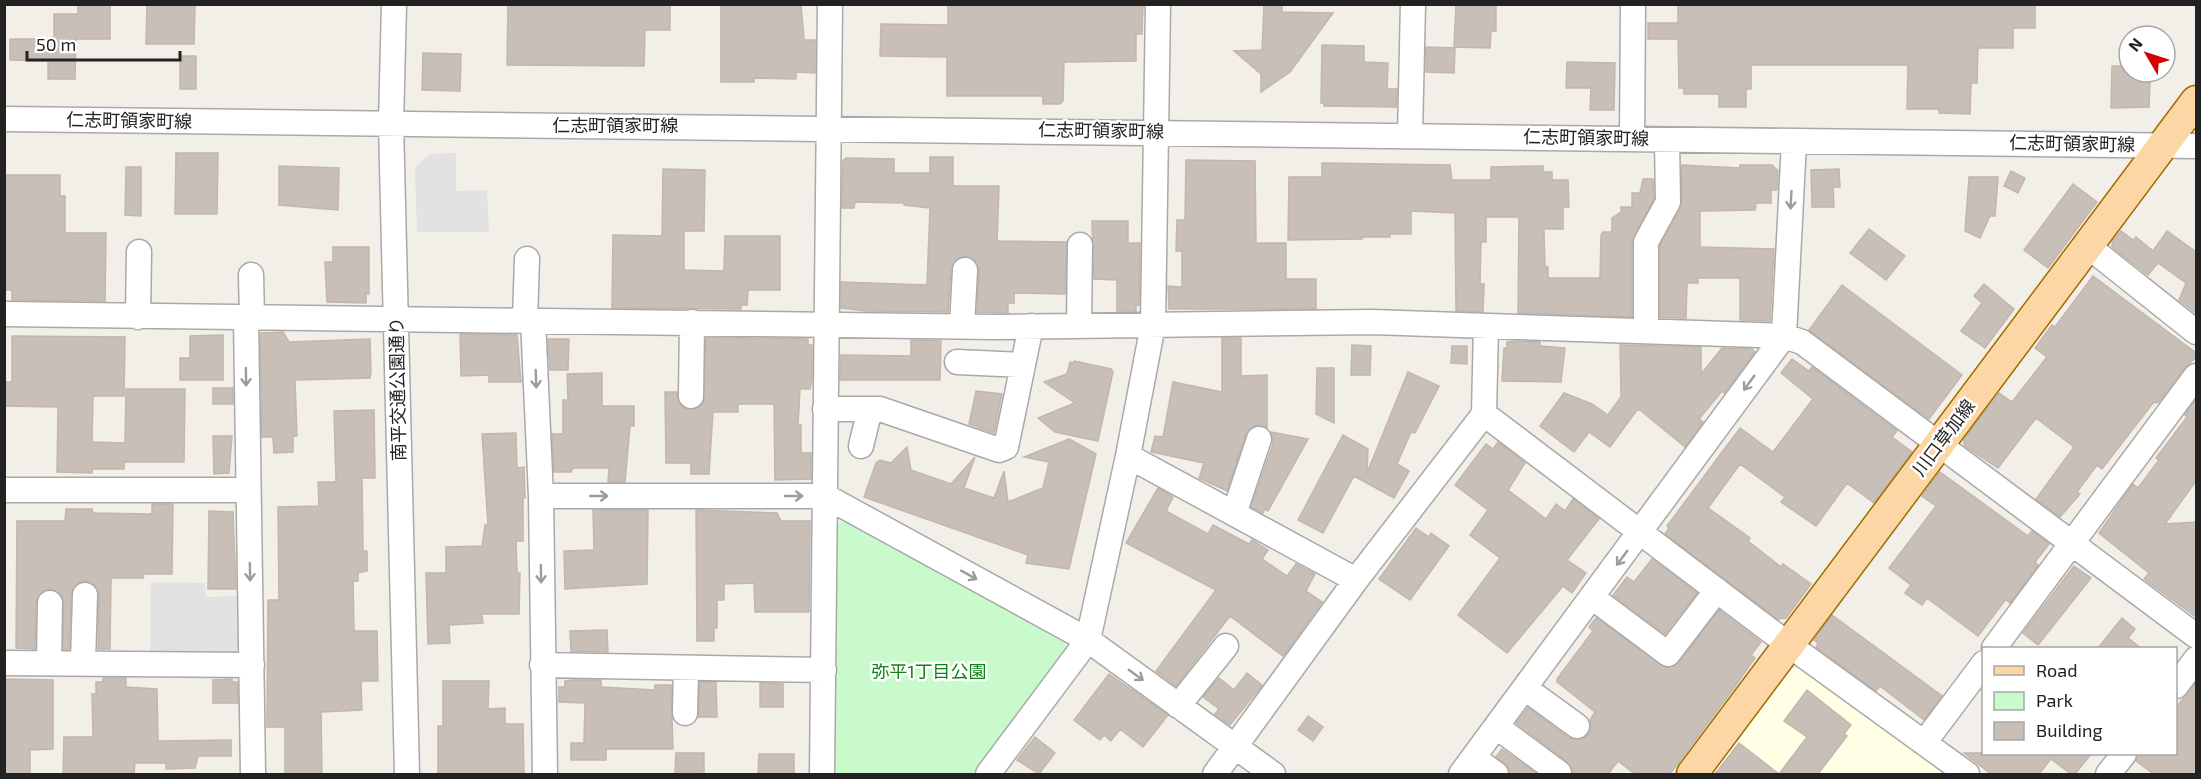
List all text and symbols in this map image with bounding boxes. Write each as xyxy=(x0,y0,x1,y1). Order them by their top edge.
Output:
scale bar xyxy=(27,24,180,62)
north arrow xyxy=(2117,24,2177,84)
text: 50 m xyxy=(36,33,76,55)
text: N xyxy=(2124,34,2146,55)
street label: 仁志町領家町線 xyxy=(66,108,192,132)
street label: 仁志町領家町線 xyxy=(552,114,678,136)
street label: 仁志町領家町線 xyxy=(1038,118,1164,142)
street label: 仁志町領家町線 xyxy=(1523,125,1649,149)
street label: 仁志町領家町線 xyxy=(2009,131,2135,155)
one-way arrow xyxy=(1785,189,1796,209)
street label: 南平交通公園通り xyxy=(385,317,409,461)
one-way arrow xyxy=(240,367,252,387)
one-way arrow xyxy=(530,368,541,388)
one-way arrow xyxy=(1743,375,1755,391)
street label: 川口草加線 xyxy=(1907,395,1979,480)
one-way arrow xyxy=(589,490,609,502)
one-way arrow xyxy=(784,490,804,502)
one-way arrow xyxy=(1616,550,1628,566)
one-way arrow xyxy=(244,561,255,581)
one-way arrow xyxy=(536,563,547,583)
one-way arrow xyxy=(960,569,977,581)
legend xyxy=(1982,647,2177,755)
text: Road xyxy=(2036,659,2077,681)
park label: 弥平1丁目公園 xyxy=(871,660,987,682)
one-way arrow xyxy=(1128,669,1144,681)
text: Park xyxy=(2036,689,2073,711)
text: Building xyxy=(2036,719,2103,741)

